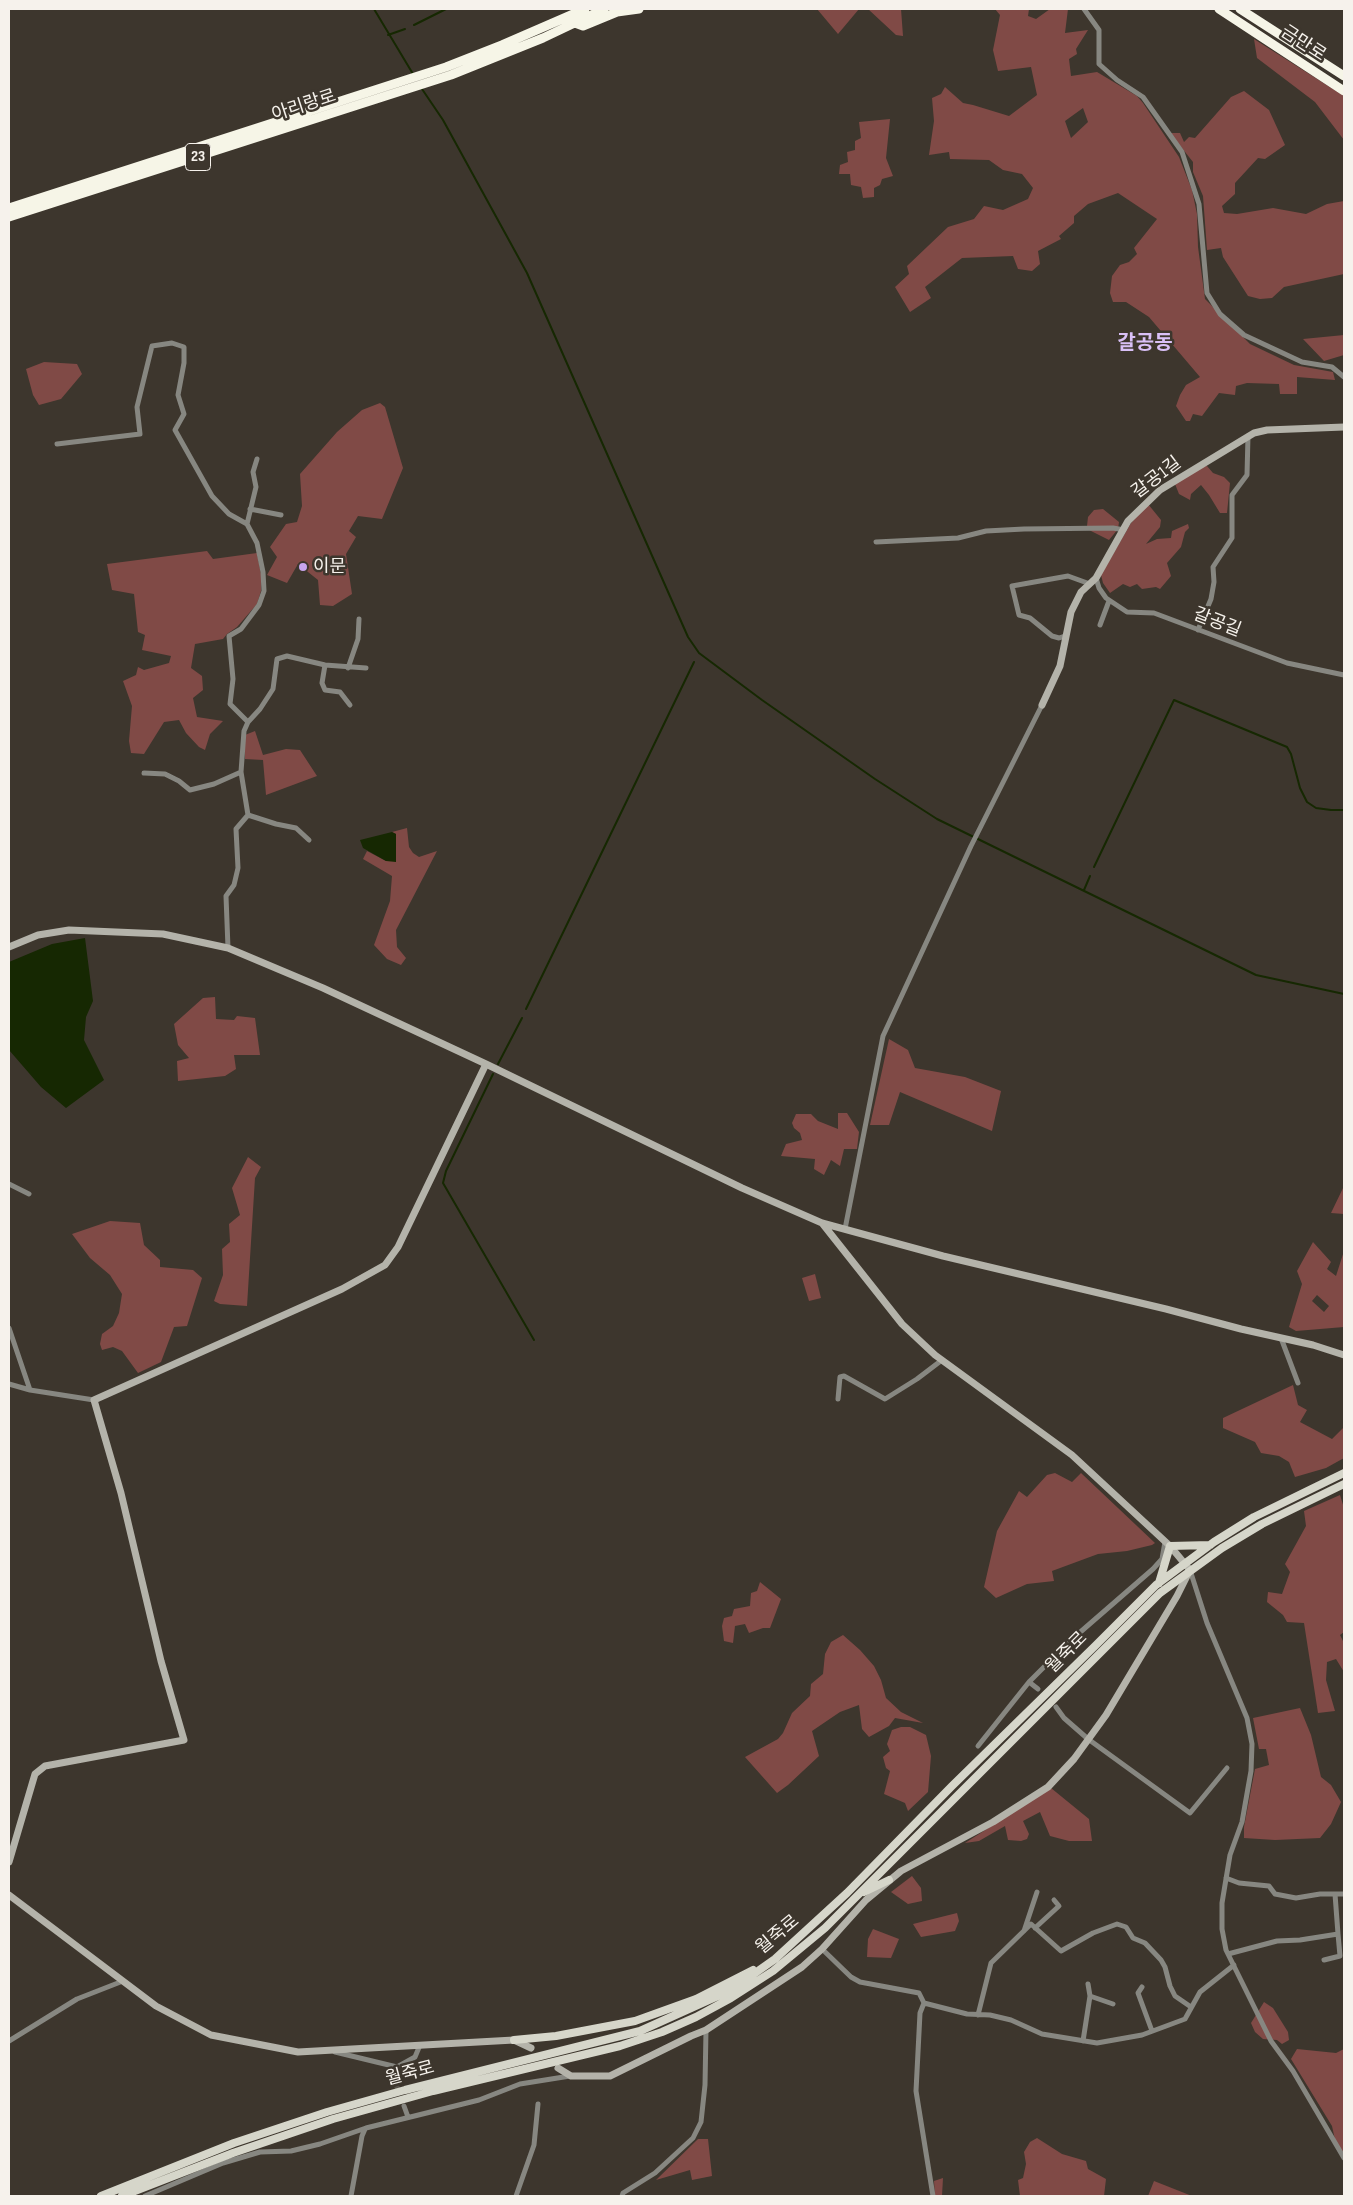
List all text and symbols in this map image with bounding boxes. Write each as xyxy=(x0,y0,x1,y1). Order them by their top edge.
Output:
street label: 금만로 xyxy=(1276,21,1330,67)
street label: 아리랑로 xyxy=(269,85,339,127)
road number: 23 xyxy=(186,144,210,170)
district label: 갈공동 xyxy=(1117,332,1173,356)
street label: 갈공1길 xyxy=(1128,453,1186,503)
place label: 이문 xyxy=(313,556,346,578)
marker: 이문 xyxy=(297,561,309,573)
street label: 갈공길 xyxy=(1190,604,1244,642)
street label: 월죽로 xyxy=(1042,1628,1092,1678)
street label: 월죽로 xyxy=(752,1911,804,1959)
street label: 월죽로 xyxy=(383,2057,437,2091)

